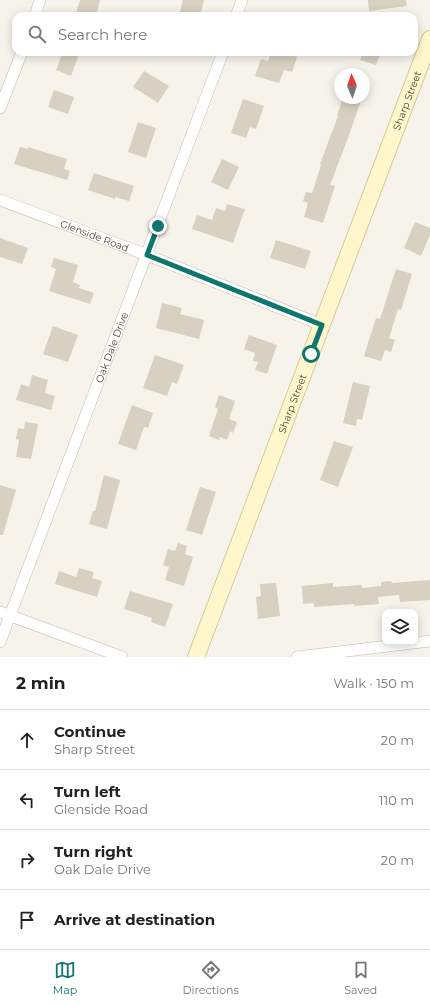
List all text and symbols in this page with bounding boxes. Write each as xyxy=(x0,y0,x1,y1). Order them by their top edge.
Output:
search box xyxy=(12,12,418,56)
icon: search xyxy=(26,23,48,45)
text: Search here xyxy=(58,25,147,44)
north arrow xyxy=(334,68,370,104)
street label: Sharp Street xyxy=(390,69,424,132)
street label: Glenside Road xyxy=(58,217,131,255)
route end xyxy=(149,217,167,235)
street label: Oak Dale Drive xyxy=(93,310,131,385)
route start xyxy=(302,345,320,363)
street label: Sharp Street xyxy=(275,372,310,435)
map controls xyxy=(382,609,418,645)
button: layers xyxy=(382,609,418,645)
text: 2 min xyxy=(16,673,66,693)
text: Walk · 150 m xyxy=(333,675,414,691)
text: Continue xyxy=(54,722,126,741)
icon: ahead xyxy=(16,729,38,751)
text: 20 m xyxy=(381,732,414,748)
text: Sharp Street xyxy=(54,741,135,757)
text: Turn left xyxy=(54,782,121,801)
icon: left xyxy=(16,789,38,811)
text: 110 m xyxy=(379,792,414,808)
text: Glenside Road xyxy=(54,801,148,817)
text: Turn right xyxy=(54,842,133,861)
icon: right xyxy=(16,849,38,871)
text: 20 m xyxy=(381,852,414,868)
text: Oak Dale Drive xyxy=(54,861,151,877)
icon: arrive xyxy=(16,909,38,931)
text: Arrive at destination xyxy=(54,910,215,929)
tab: Map xyxy=(53,959,77,997)
tab: Directions xyxy=(183,959,239,997)
tab: Saved xyxy=(344,959,377,997)

